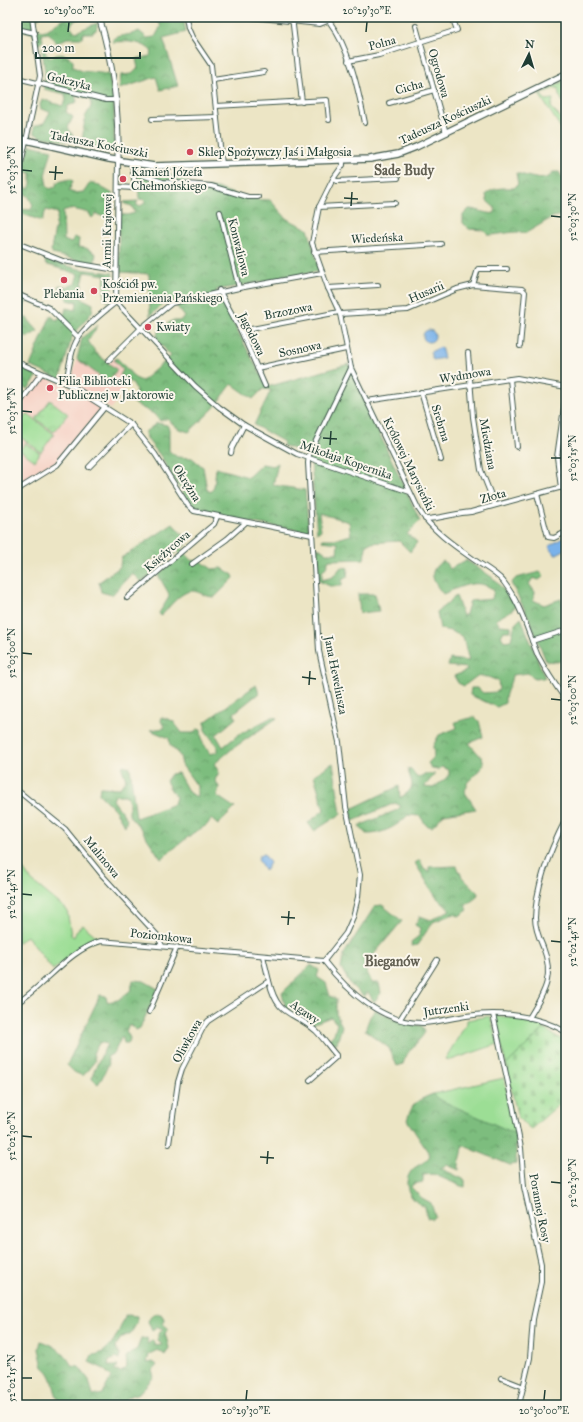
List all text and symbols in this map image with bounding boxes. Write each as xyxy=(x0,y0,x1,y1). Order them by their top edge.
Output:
text: 20°29'00"E xyxy=(44,5,94,17)
text: 20°29'30"E xyxy=(343,5,391,17)
street label: Polna xyxy=(367,32,398,53)
scale bar xyxy=(36,34,140,60)
north arrow xyxy=(509,34,549,74)
text: N xyxy=(525,38,536,51)
text: 200 m xyxy=(42,41,75,55)
street label: Ogrodowa xyxy=(424,47,453,100)
street label: Golczyka xyxy=(46,69,93,93)
street label: Cicha xyxy=(394,76,425,97)
street label: Tadeusza Kościuszki xyxy=(397,92,494,147)
street label: Tadeusza Kościuszki xyxy=(49,128,150,161)
text: 52°03'30"N xyxy=(6,145,18,194)
place label: Sklep Spożywczy Jaś i Małgosia xyxy=(198,145,353,160)
marker: Sklep Spożywczy Jaś i Małgosia xyxy=(185,147,195,157)
district label: Sade Budy xyxy=(374,162,435,180)
place label: Kamień Józefa Chełmońskiego xyxy=(131,165,207,194)
marker: Kamień Józefa Chełmońskiego xyxy=(118,174,128,184)
text: 52°03'30"N xyxy=(567,192,579,241)
street label: Armii Krajowej xyxy=(99,194,115,269)
street label: Konwaliowa xyxy=(225,217,253,278)
street label: Wiedeńska xyxy=(351,230,404,246)
marker: Plebania xyxy=(59,275,69,285)
place label: Kościół pw. Przemienienia Pańskiego xyxy=(102,277,222,306)
street label: Husarii xyxy=(406,278,446,306)
marker: Kościół pw. Przemienienia Pańskiego xyxy=(89,286,99,296)
place label: Plebania xyxy=(44,287,85,301)
street label: Brzozowa xyxy=(263,299,314,323)
street label: Jagodowa xyxy=(234,308,269,359)
place label: Kwiaty xyxy=(156,320,191,334)
marker: Kwiaty xyxy=(143,322,153,332)
street label: Sosnowa xyxy=(278,338,323,360)
street label: Wydmowa xyxy=(438,364,493,386)
place label: Filia Biblioteki Publicznej w Jaktorowie xyxy=(58,374,174,403)
marker: Filia Biblioteki Publicznej w Jaktorowie xyxy=(45,383,55,393)
text: 52°03'15"N xyxy=(6,387,18,435)
street label: Srebrna xyxy=(429,403,454,444)
street label: Królowej Marysieńki xyxy=(380,415,438,514)
street label: Miedziana xyxy=(477,417,500,472)
text: 52°03'15"N xyxy=(567,434,579,482)
street label: Mikołaja Kopernika xyxy=(298,438,395,483)
street label: Okrężna xyxy=(170,462,205,505)
street label: Złota xyxy=(479,485,508,506)
street label: Księżycowa xyxy=(141,527,194,575)
text: 52°03'00"N xyxy=(6,627,18,678)
street label: Jana Heweliusza xyxy=(320,633,351,717)
text: 52°03'00"N xyxy=(567,674,579,725)
street label: Malinowa xyxy=(81,833,124,881)
text: 52°02'45"N xyxy=(6,869,18,919)
text: 52°02'45"N xyxy=(567,917,579,967)
street label: Poziomkowa xyxy=(129,926,194,946)
district label: Bieganów xyxy=(364,953,420,971)
street label: Agawy xyxy=(286,996,322,1028)
street label: Jutrzenki xyxy=(420,999,470,1020)
street label: Oliwkowa xyxy=(169,1016,205,1065)
text: 52°02'30"N xyxy=(6,1111,18,1161)
text: 52°02'30"N xyxy=(567,1158,579,1208)
street label: Porannej Rosy xyxy=(526,1172,554,1244)
text: 52°02'15"N xyxy=(6,1353,18,1402)
text: 20°29'30"E xyxy=(222,1405,270,1417)
text: 20°30'00"E xyxy=(519,1405,569,1417)

